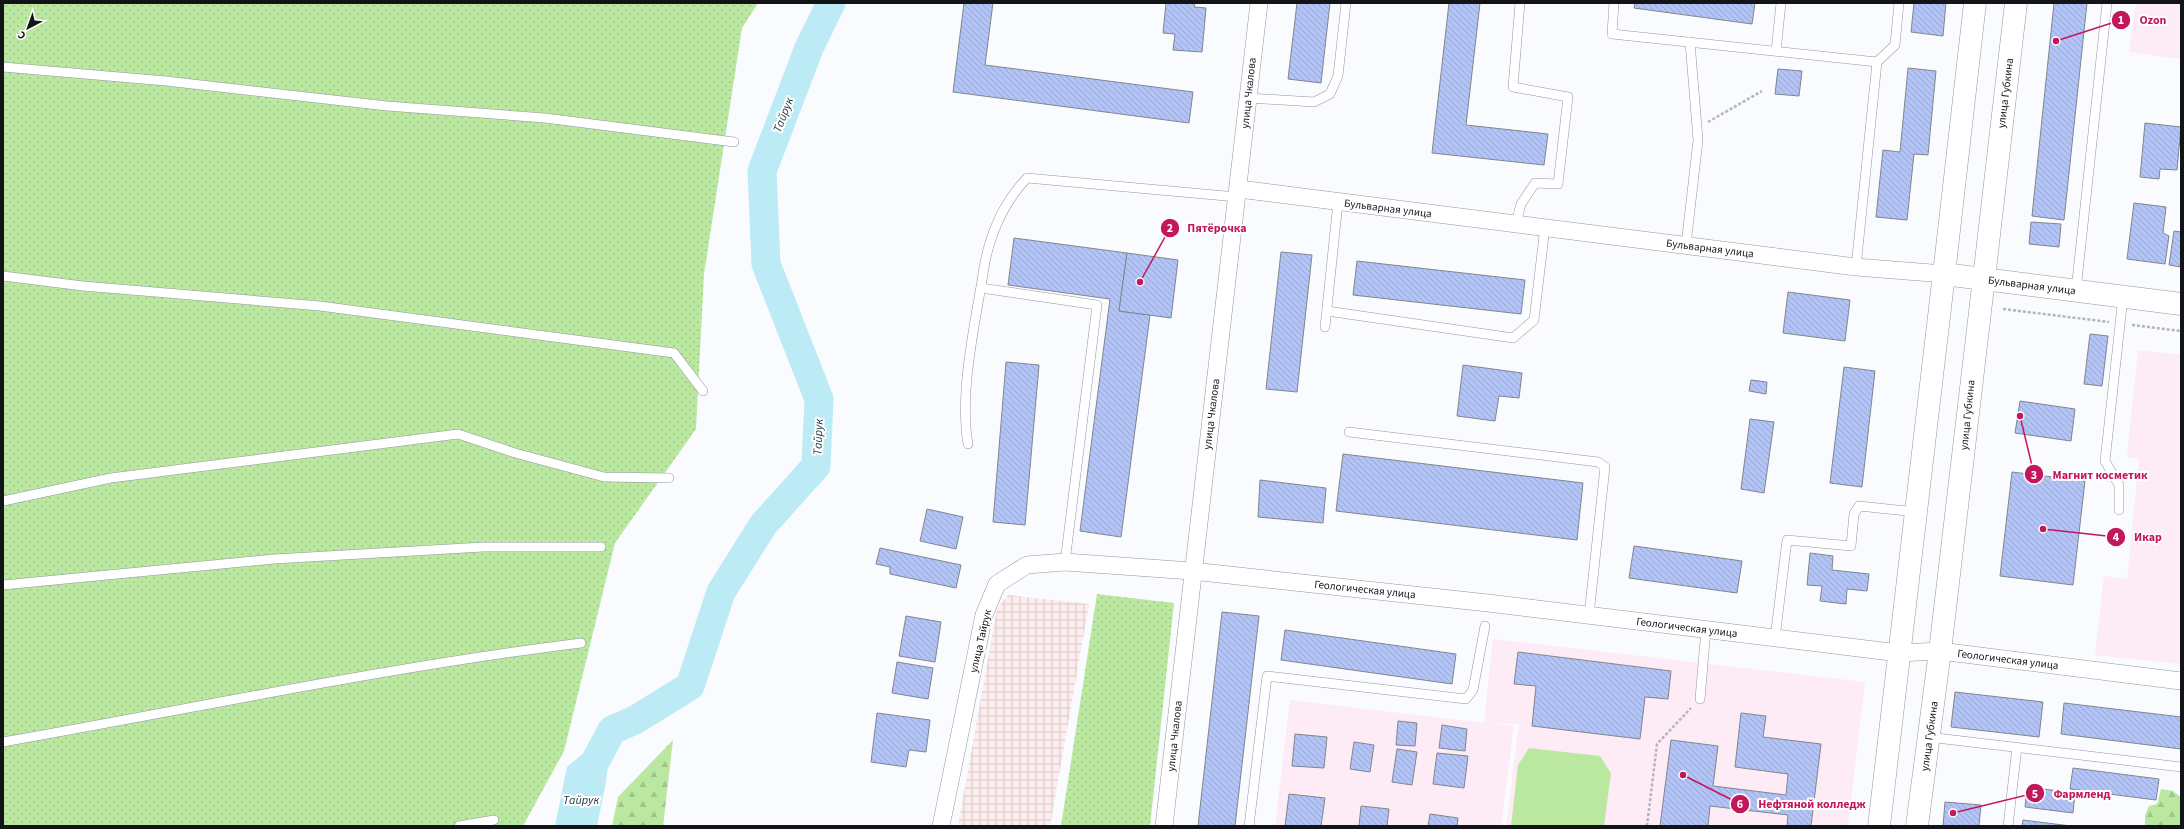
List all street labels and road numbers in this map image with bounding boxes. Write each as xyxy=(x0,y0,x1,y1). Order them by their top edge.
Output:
street label: улица Чкалова xyxy=(1237,57,1260,129)
street label: улица Губкина xyxy=(1994,57,2017,129)
street label: Бульварная улица xyxy=(1343,196,1433,221)
street label: Бульварная улица xyxy=(1665,236,1755,261)
street label: Бульварная улица xyxy=(1987,273,2077,298)
street label: улица Чкалова xyxy=(1200,378,1223,450)
street label: улица Губкина xyxy=(1956,379,1979,451)
street label: Геологическая улица xyxy=(1313,577,1416,602)
street label: улица Тайрук xyxy=(966,607,995,674)
street label: Геологическая улица xyxy=(1635,614,1738,641)
street label: Геологическая улица xyxy=(1956,646,2059,673)
street label: улица Чкалова xyxy=(1163,700,1186,772)
street label: улица Губкина xyxy=(1917,700,1942,772)

